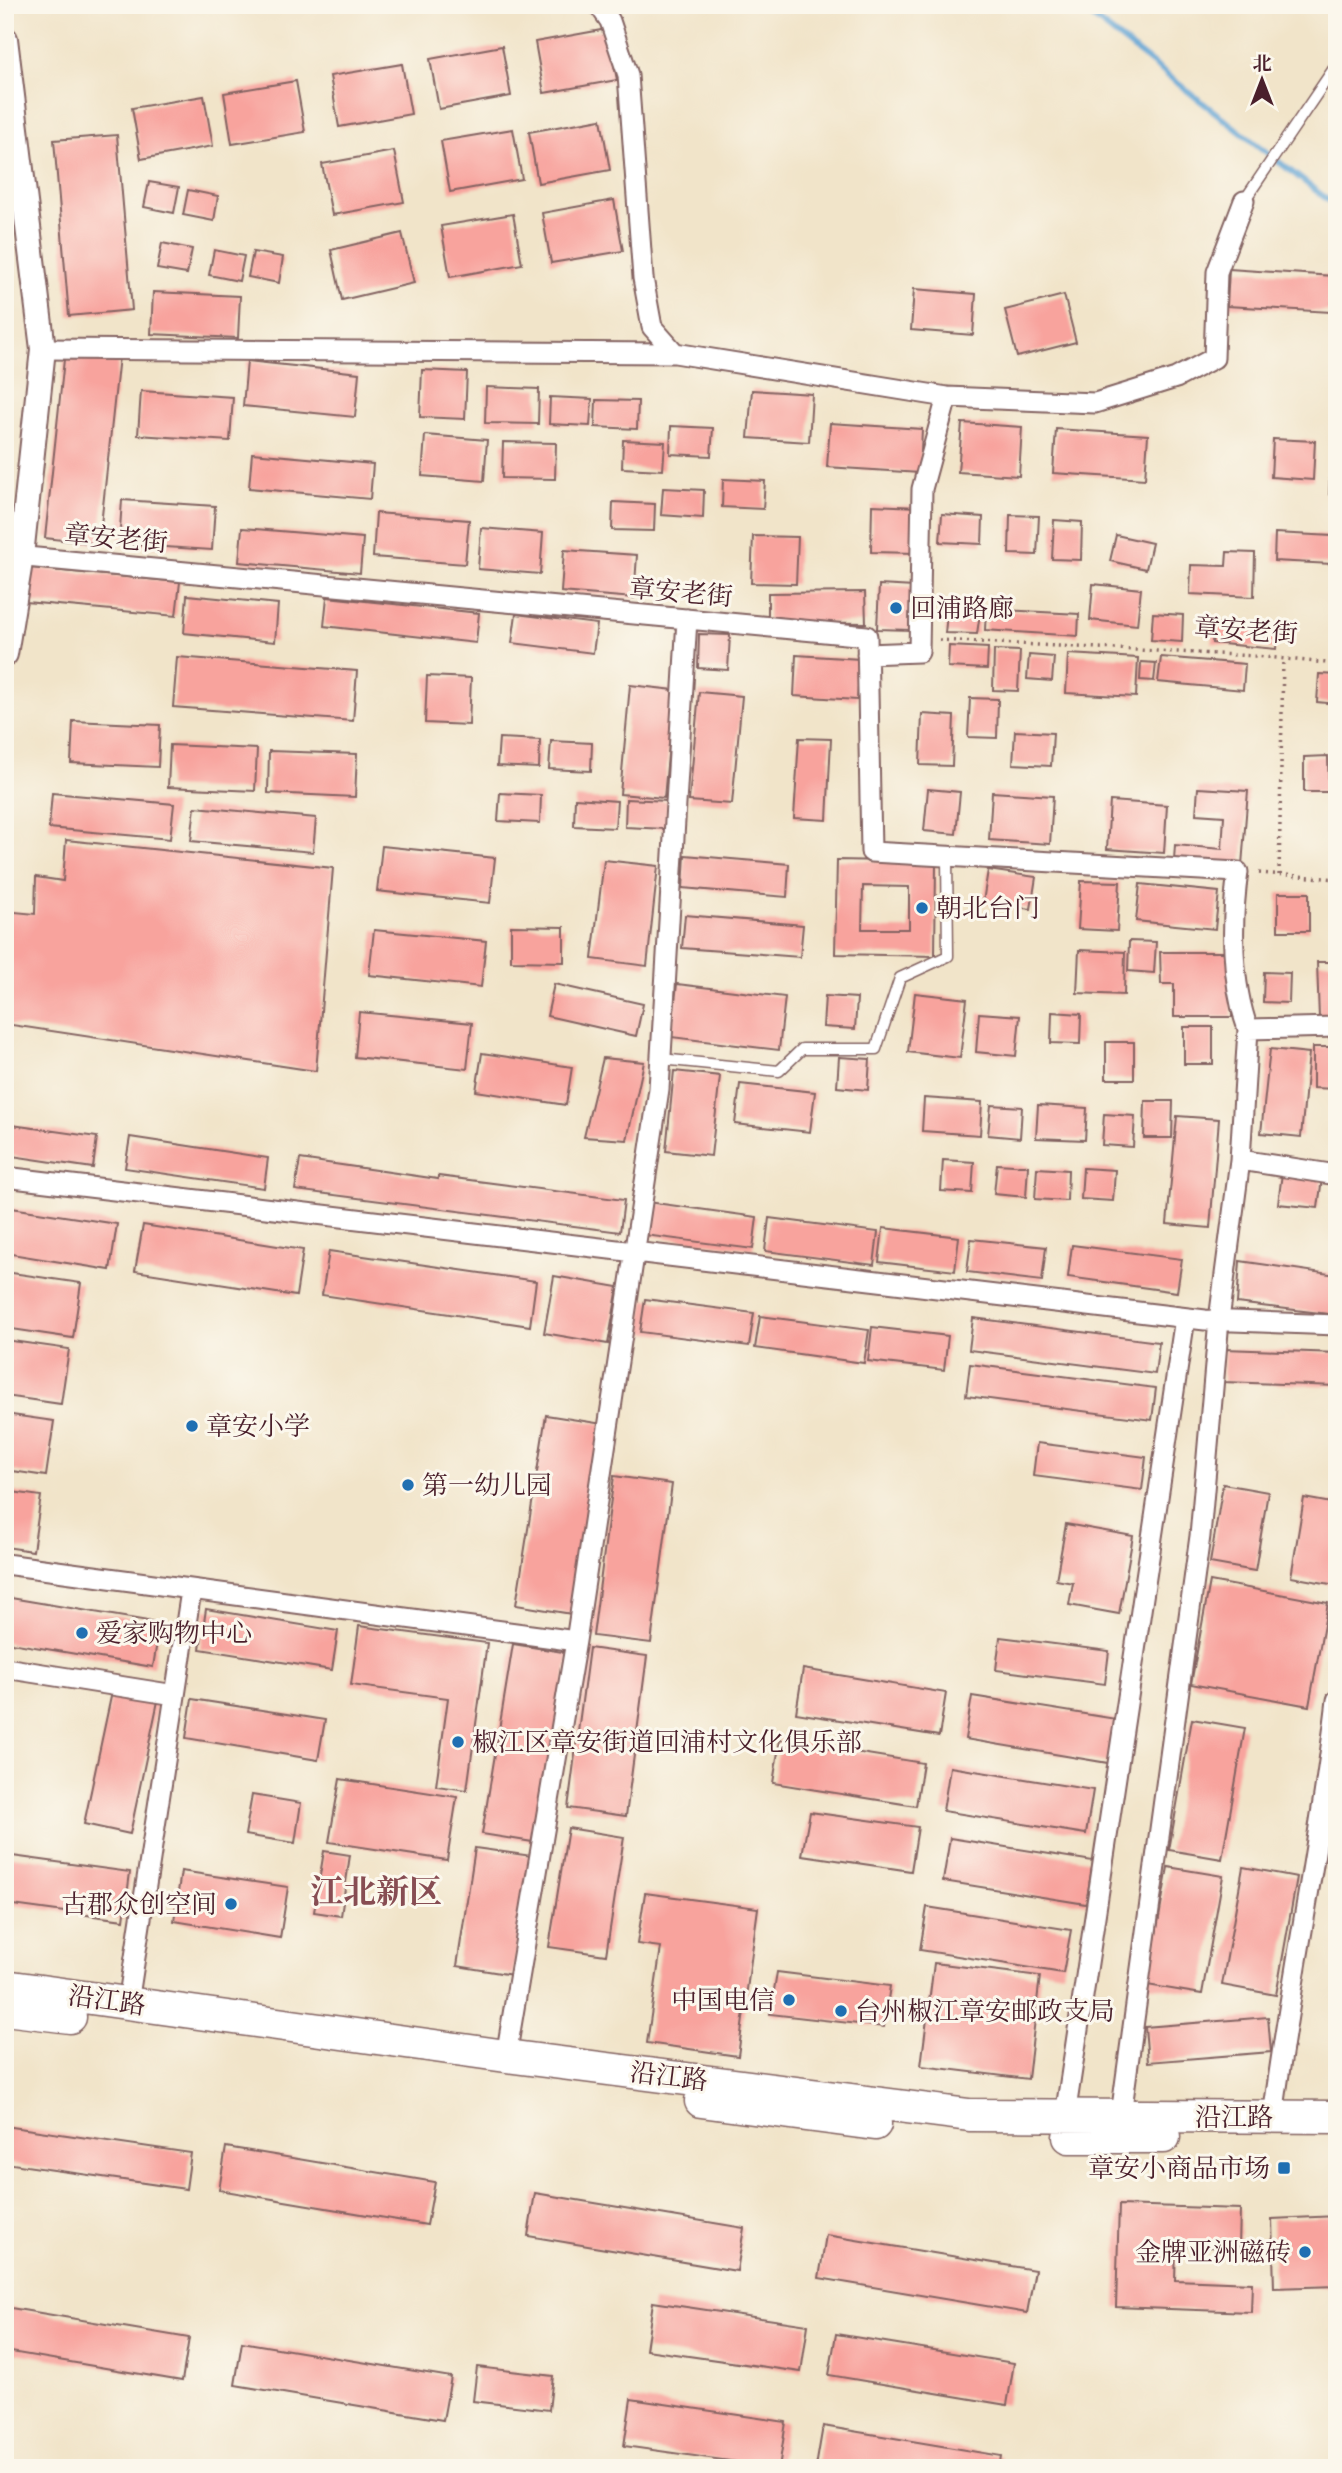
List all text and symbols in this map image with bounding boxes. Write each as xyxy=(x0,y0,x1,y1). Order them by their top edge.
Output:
north arrow xyxy=(1226,46,1296,116)
text: 北 xyxy=(1252,53,1272,77)
street label: 章安老街 xyxy=(63,519,169,560)
street label: 章安老街 xyxy=(628,573,734,614)
place label: 回浦路廊 xyxy=(910,593,1014,626)
marker: 回浦路廊 xyxy=(888,600,904,616)
street label: 章安老街 xyxy=(1193,611,1299,652)
place label: 朝北台门 xyxy=(936,893,1040,926)
marker: 朝北台门 xyxy=(914,900,930,916)
place label: 章安小学 xyxy=(206,1411,310,1444)
marker: 章安小学 xyxy=(184,1418,200,1434)
place label: 第一幼儿园 xyxy=(422,1470,552,1503)
marker: 第一幼儿园 xyxy=(400,1477,416,1493)
place label: 爱家购物中心 xyxy=(96,1618,252,1651)
marker: 爱家购物中心 xyxy=(74,1625,90,1641)
place label: 椒江区章安街道回浦村文化俱乐部 xyxy=(472,1727,862,1760)
marker: 椒江区章安街道回浦村文化俱乐部 xyxy=(450,1734,466,1750)
district label: 江北新区 xyxy=(310,1873,442,1915)
place label: 古郡众创空间 xyxy=(61,1889,217,1922)
marker: 古郡众创空间 xyxy=(223,1896,239,1912)
street label: 沿江路 xyxy=(66,1980,148,2023)
place label: 中国电信 xyxy=(671,1985,775,2018)
marker: 中国电信 xyxy=(781,1992,797,2008)
place label: 台州椒江章安邮政支局 xyxy=(855,1996,1115,2029)
marker: 台州椒江章安邮政支局 xyxy=(833,2003,849,2019)
street label: 沿江路 xyxy=(628,2056,710,2099)
street label: 沿江路 xyxy=(1195,2102,1273,2135)
place label: 章安小商品市场 xyxy=(1088,2153,1270,2186)
marker: 章安小商品市场 xyxy=(1276,2160,1292,2176)
place label: 金牌亚洲磁砖 xyxy=(1135,2237,1291,2270)
marker: 金牌亚洲磁砖 xyxy=(1297,2244,1313,2260)

